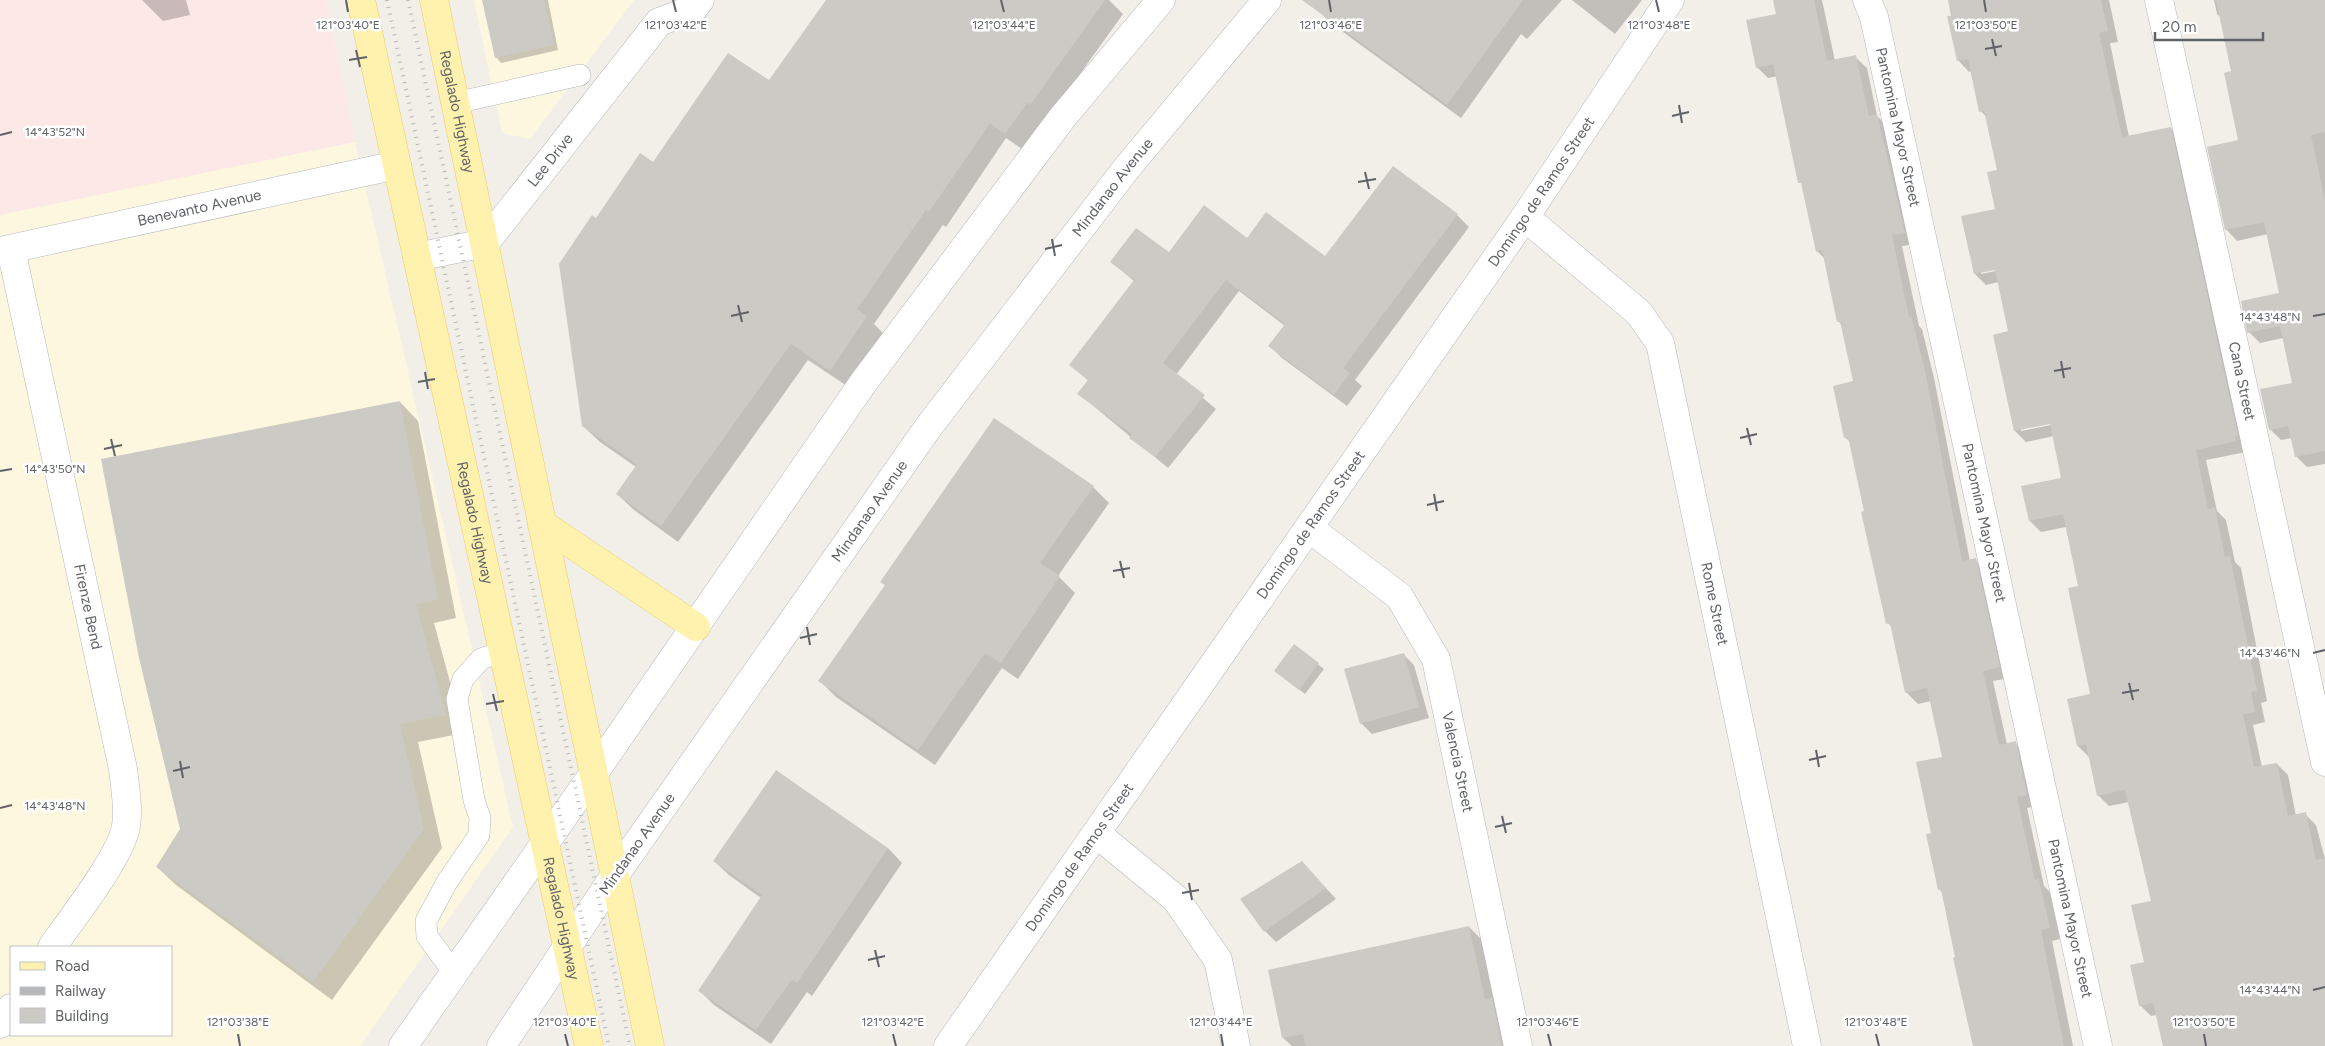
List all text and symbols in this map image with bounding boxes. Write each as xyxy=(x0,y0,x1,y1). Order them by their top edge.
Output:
scale bar xyxy=(2155,10,2262,42)
text: 121°03'40"E xyxy=(316,18,380,32)
text: 121°03'42"E xyxy=(645,18,707,32)
text: 121°03'44"E xyxy=(972,18,1036,32)
text: 121°03'46"E xyxy=(1300,18,1362,32)
text: 121°03'48"E xyxy=(1627,18,1691,32)
text: 121°03'50"E xyxy=(1954,18,2018,32)
text: 20 m xyxy=(2162,18,2196,36)
street label: Pantomina Mayor Street xyxy=(1872,46,1924,209)
street label: Regalado Highway xyxy=(436,49,479,175)
street label: Domingo de Ramos Street xyxy=(1484,113,1598,270)
text: 14°43'52"N xyxy=(25,125,85,139)
street label: Lee Drive xyxy=(524,130,577,190)
street label: Mindanao Avenue xyxy=(1069,135,1157,240)
street label: Benevanto Avenue xyxy=(136,186,263,230)
text: 14°43'48"N xyxy=(2239,310,2301,324)
street label: Cana Street xyxy=(2225,340,2259,423)
street label: Pantomina Mayor Street xyxy=(1958,441,2010,604)
street label: Domingo de Ramos Street xyxy=(1253,447,1369,603)
street label: Mindanao Avenue xyxy=(828,457,911,566)
street label: Regalado Highway xyxy=(453,460,497,586)
text: 14°43'50"N xyxy=(25,462,85,476)
street label: Rome Street xyxy=(1697,560,1732,647)
street label: Firenze Bend xyxy=(70,562,106,651)
text: 14°43'46"N xyxy=(2240,646,2300,660)
street label: Valencia Street xyxy=(1438,710,1477,814)
street label: Domingo de Ramos Street xyxy=(1021,779,1137,935)
street label: Mindanao Avenue xyxy=(595,790,679,898)
text: 14°43'48"N xyxy=(24,799,86,813)
street label: Pantomina Mayor Street xyxy=(2044,837,2096,1000)
street label: Regalado Highway xyxy=(539,855,583,982)
legend xyxy=(10,946,172,1036)
text: Road xyxy=(55,957,90,975)
text: Railway xyxy=(55,982,106,1000)
text: 14°43'44"N xyxy=(2239,983,2301,997)
text: Building xyxy=(55,1007,109,1025)
text: 121°03'38"E xyxy=(207,1015,269,1029)
text: 121°03'40"E xyxy=(533,1015,597,1029)
text: 121°03'42"E xyxy=(862,1015,924,1029)
text: 121°03'44"E xyxy=(1189,1015,1253,1029)
text: 121°03'46"E xyxy=(1517,1015,1579,1029)
text: 121°03'48"E xyxy=(1844,1015,1908,1029)
text: 121°03'50"E xyxy=(2172,1015,2236,1029)

